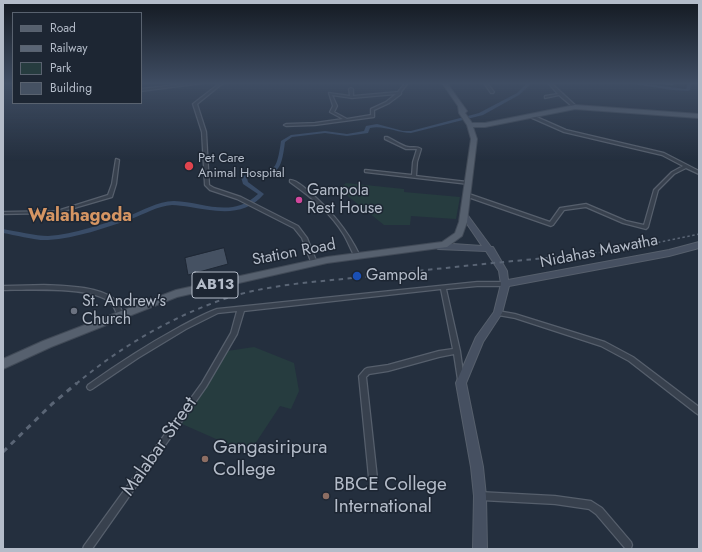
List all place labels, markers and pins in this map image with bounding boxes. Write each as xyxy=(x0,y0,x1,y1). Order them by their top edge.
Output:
place label: Pet Care Animal Hospital xyxy=(198,151,285,182)
marker: Pet Care Animal Hospital xyxy=(183,160,195,172)
place label: Gampola Rest House xyxy=(307,181,383,219)
marker: Gampola Rest House xyxy=(294,195,304,205)
place label: Gampola xyxy=(366,266,428,286)
marker: Gampola xyxy=(351,270,363,282)
place label: St. Andrew's Church xyxy=(82,292,166,330)
marker: St. Andrew's Church xyxy=(69,306,79,316)
place label: Gangasiripura College xyxy=(213,437,327,481)
marker: Gangasiripura College xyxy=(200,454,210,464)
place label: BBCE College International xyxy=(334,474,447,518)
marker: BBCE College International xyxy=(321,491,331,501)

